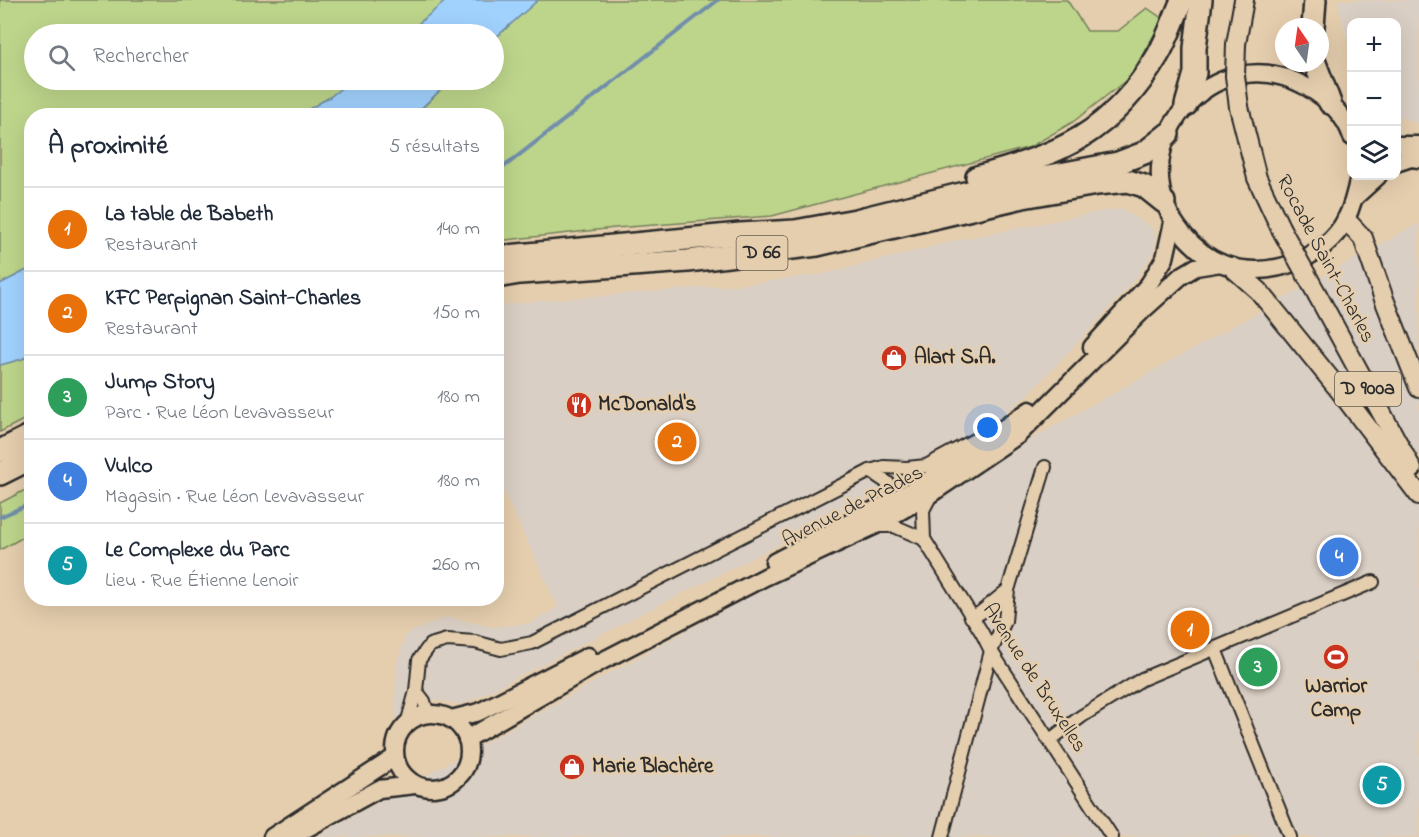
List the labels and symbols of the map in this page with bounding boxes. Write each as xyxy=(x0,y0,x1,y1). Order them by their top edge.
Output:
north arrow xyxy=(1275,18,1329,72)
street label: Rocade Saint-Charles xyxy=(1268,170,1382,348)
road number: D 66 xyxy=(736,236,788,270)
shop icon: Alart S.A. xyxy=(879,343,909,373)
place label: Alart S.A. xyxy=(914,343,996,373)
road number: D 900a xyxy=(1335,372,1401,406)
restaurant icon: McDonald's xyxy=(564,390,594,420)
place label: McDonald's xyxy=(598,390,697,420)
your location xyxy=(973,413,1002,442)
pin: 2 xyxy=(658,420,696,464)
street label: Avenue de Prades xyxy=(777,458,929,556)
pin: 4 xyxy=(1320,534,1358,580)
street label: Avenue de Bruxelles xyxy=(974,597,1094,759)
pin: 1 xyxy=(1170,608,1210,652)
sports icon: Warrior Camp xyxy=(1321,642,1351,672)
pin: 3 xyxy=(1238,644,1278,690)
place label: Warrior Camp xyxy=(1305,672,1367,726)
shop icon: Marie Blachère xyxy=(557,752,587,782)
place label: Marie Blachère xyxy=(592,752,714,782)
pin: 5 xyxy=(1362,762,1402,808)

